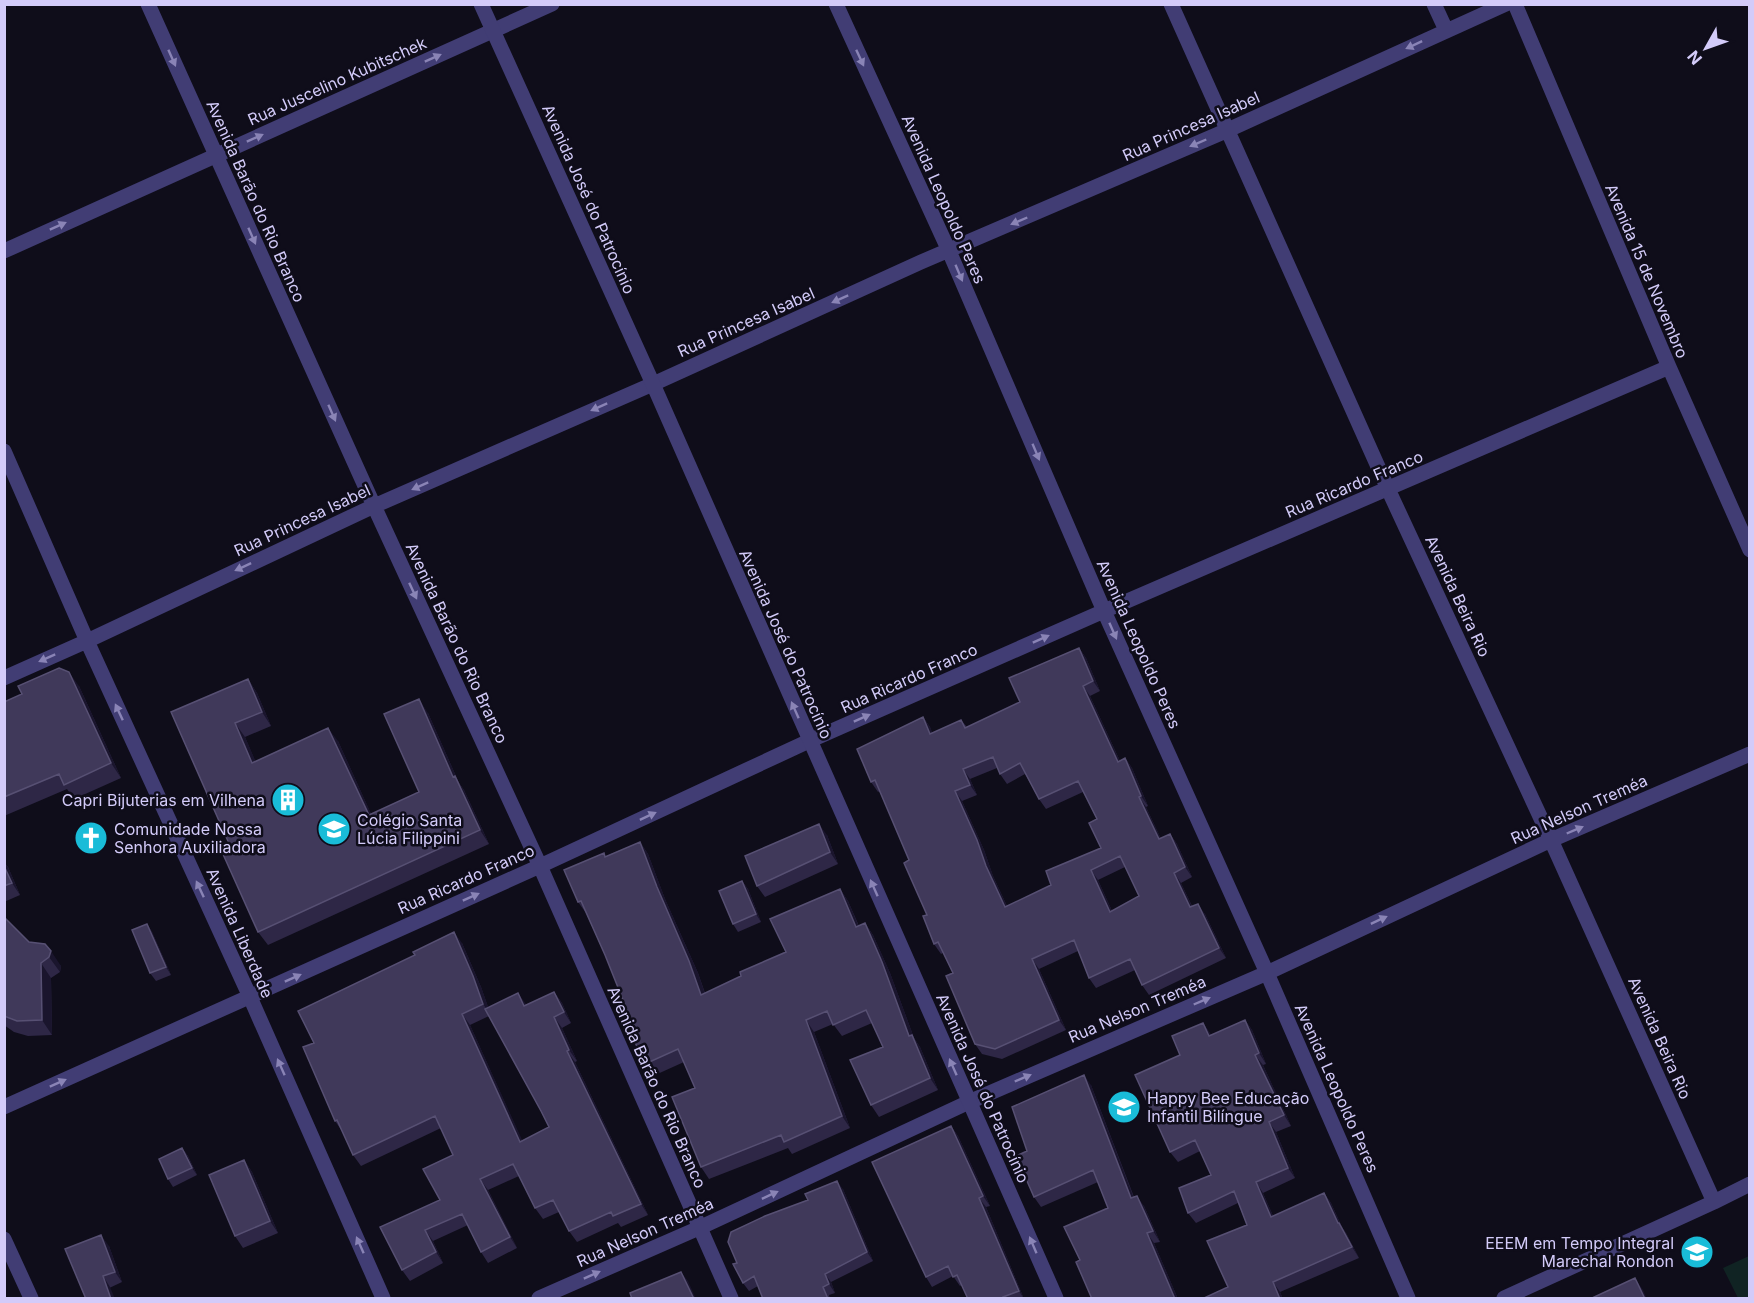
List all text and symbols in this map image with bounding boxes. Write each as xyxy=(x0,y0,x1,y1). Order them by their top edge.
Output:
north arrow xyxy=(1676,18,1736,78)
street label: Rua Juscelino Kubitschek xyxy=(244,32,430,130)
one-way arrow xyxy=(1404,40,1422,50)
text: N xyxy=(1683,47,1706,69)
one-way arrow xyxy=(167,49,177,67)
one-way arrow xyxy=(856,49,865,66)
one-way arrow xyxy=(424,53,442,63)
street label: Rua Princesa Isabel xyxy=(1119,87,1263,165)
street label: Avenida Barão do Rio Branco xyxy=(202,97,310,305)
street label: Avenida José do Patrocínio xyxy=(538,101,640,297)
street label: Avenida Leopoldo Peres xyxy=(898,111,990,287)
one-way arrow xyxy=(246,133,263,142)
one-way arrow xyxy=(1189,139,1207,149)
street label: Avenida 15 de Novembro xyxy=(1601,181,1693,361)
one-way arrow xyxy=(1010,216,1028,226)
one-way arrow xyxy=(49,222,66,231)
one-way arrow xyxy=(248,227,257,244)
one-way arrow xyxy=(954,265,963,282)
street label: Rua Princesa Isabel xyxy=(674,283,818,361)
one-way arrow xyxy=(832,294,849,303)
one-way arrow xyxy=(590,403,608,413)
one-way arrow xyxy=(328,405,337,422)
one-way arrow xyxy=(1031,444,1041,462)
street label: Rua Ricardo Franco xyxy=(1282,446,1426,522)
street label: Rua Princesa Isabel xyxy=(231,480,373,560)
one-way arrow xyxy=(411,481,429,491)
street label: Avenida Beira Rio xyxy=(1421,532,1495,660)
street label: Avenida Barão do Rio Branco xyxy=(402,540,512,746)
street label: Avenida José do Patrocínio xyxy=(735,546,837,742)
street label: Avenida Leopoldo Peres xyxy=(1093,556,1185,732)
one-way arrow xyxy=(235,563,252,572)
one-way arrow xyxy=(409,582,418,599)
one-way arrow xyxy=(1109,623,1118,640)
one-way arrow xyxy=(1032,634,1050,644)
street label: Rua Ricardo Franco xyxy=(838,639,980,717)
one-way arrow xyxy=(39,654,56,663)
one-way arrow xyxy=(790,701,800,719)
one-way arrow xyxy=(115,703,124,720)
one-way arrow xyxy=(854,713,871,722)
street label: Rua Nelson Treméa xyxy=(1508,770,1650,848)
building icon: Capri Bijuterias em Vilhena xyxy=(270,782,306,818)
place label: Capri Bijuterias em Vilhena xyxy=(62,790,265,810)
place label: Colégio Santa Lúcia Filippini xyxy=(357,810,462,848)
school or university icon: Colégio Santa Lúcia Filippini xyxy=(316,811,352,847)
one-way arrow xyxy=(640,811,657,820)
place label: Comunidade Nossa Senhora Auxiliadora xyxy=(114,819,266,857)
church icon: Comunidade Nossa Senhora Auxiliadora xyxy=(73,820,109,856)
one-way arrow xyxy=(1567,825,1584,834)
street label: Rua Ricardo Franco xyxy=(395,840,537,918)
street label: Avenida Liberdade xyxy=(202,865,278,1001)
one-way arrow xyxy=(196,880,205,897)
one-way arrow xyxy=(870,880,879,897)
one-way arrow xyxy=(462,892,480,902)
one-way arrow xyxy=(1371,916,1388,925)
street label: Rua Nelson Treméa xyxy=(1065,971,1209,1047)
one-way arrow xyxy=(285,973,302,982)
street label: Avenida Beira Rio xyxy=(1624,974,1696,1102)
street label: Avenida Barão do Rio Branco xyxy=(603,983,711,1191)
street label: Avenida José do Patrocínio xyxy=(932,990,1034,1186)
one-way arrow xyxy=(1193,996,1211,1006)
street label: Avenida Leopoldo Peres xyxy=(1291,1000,1383,1176)
one-way arrow xyxy=(276,1058,285,1075)
one-way arrow xyxy=(949,1058,958,1075)
one-way arrow xyxy=(1014,1074,1031,1083)
one-way arrow xyxy=(49,1078,67,1088)
place label: Happy Bee Educação Infantil Bilíngue xyxy=(1147,1088,1309,1126)
school or university icon: Happy Bee Educação Infantil Bilíngue xyxy=(1106,1089,1142,1125)
one-way arrow xyxy=(761,1190,778,1199)
street label: Rua Nelson Treméa xyxy=(574,1193,716,1271)
place label: EEEM em Tempo Integral Marechal Rondon xyxy=(1485,1233,1674,1271)
school or university icon: EEEM em Tempo Integral Marechal Rondon xyxy=(1679,1234,1715,1270)
one-way arrow xyxy=(354,1236,364,1254)
one-way arrow xyxy=(1028,1236,1037,1253)
one-way arrow xyxy=(584,1270,602,1280)

